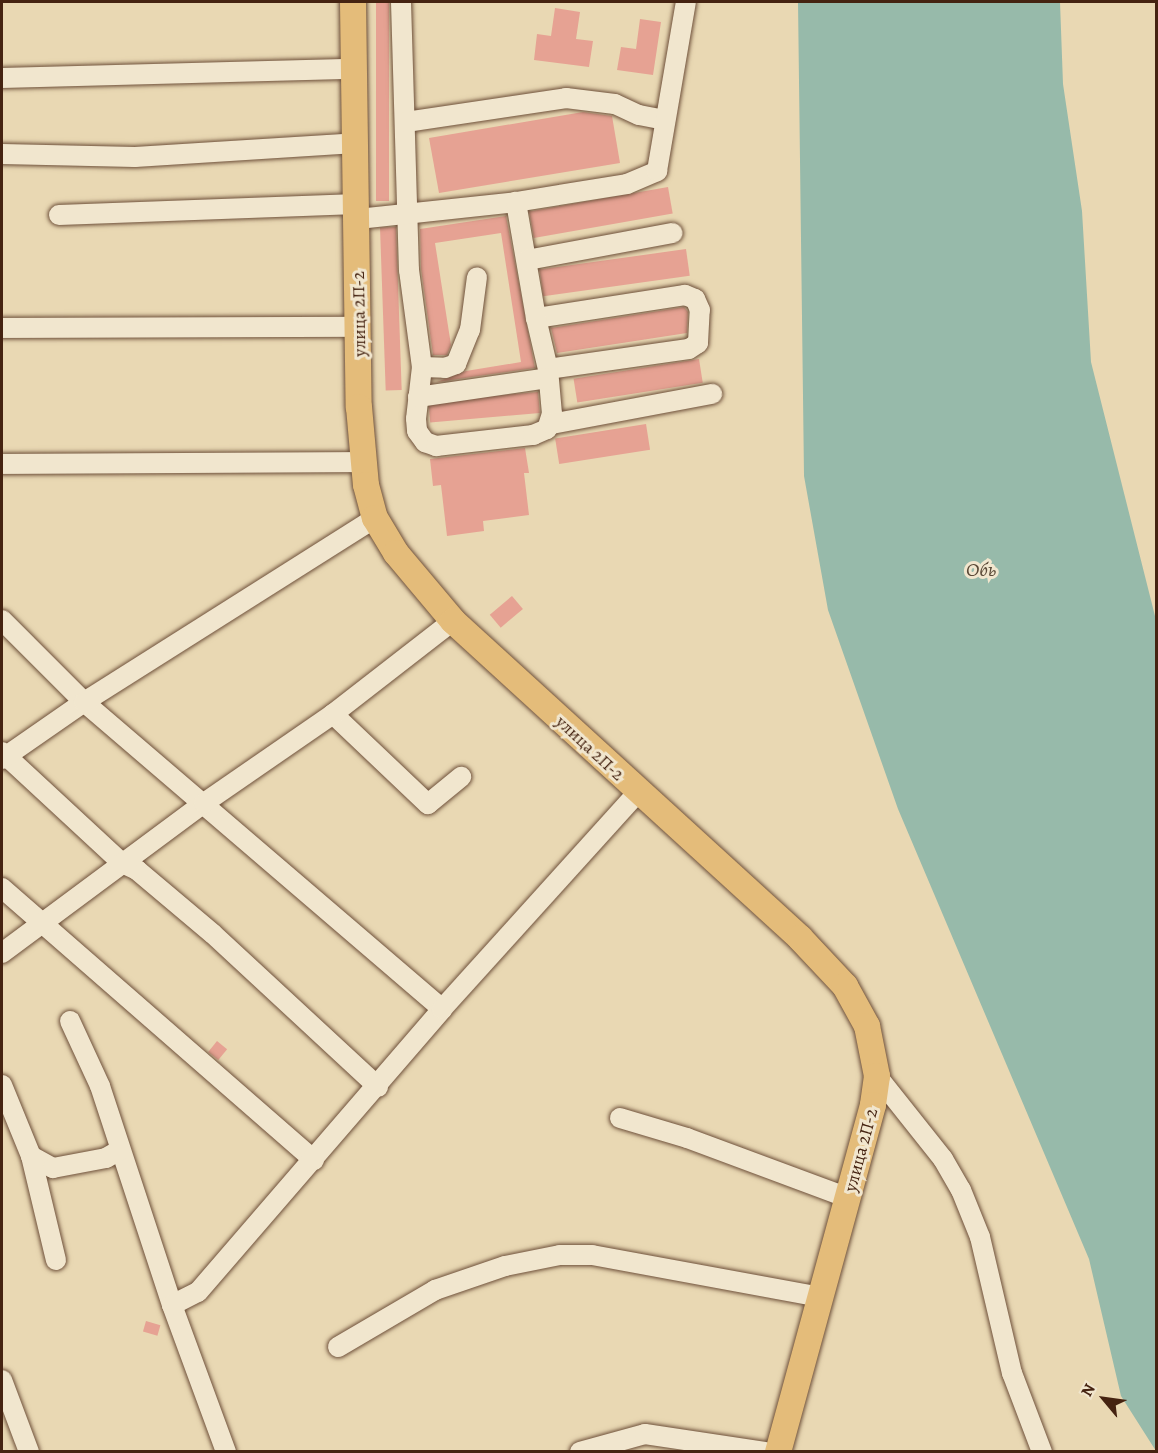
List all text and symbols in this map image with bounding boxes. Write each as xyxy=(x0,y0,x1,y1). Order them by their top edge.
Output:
street label: улица 2П-2 xyxy=(347,271,371,357)
water label: Обь xyxy=(966,557,996,581)
street label: улица 2П-2 xyxy=(551,711,629,785)
street label: улица 2П-2 xyxy=(839,1106,883,1194)
north arrow xyxy=(1074,1369,1134,1429)
text: N xyxy=(1076,1380,1101,1401)

